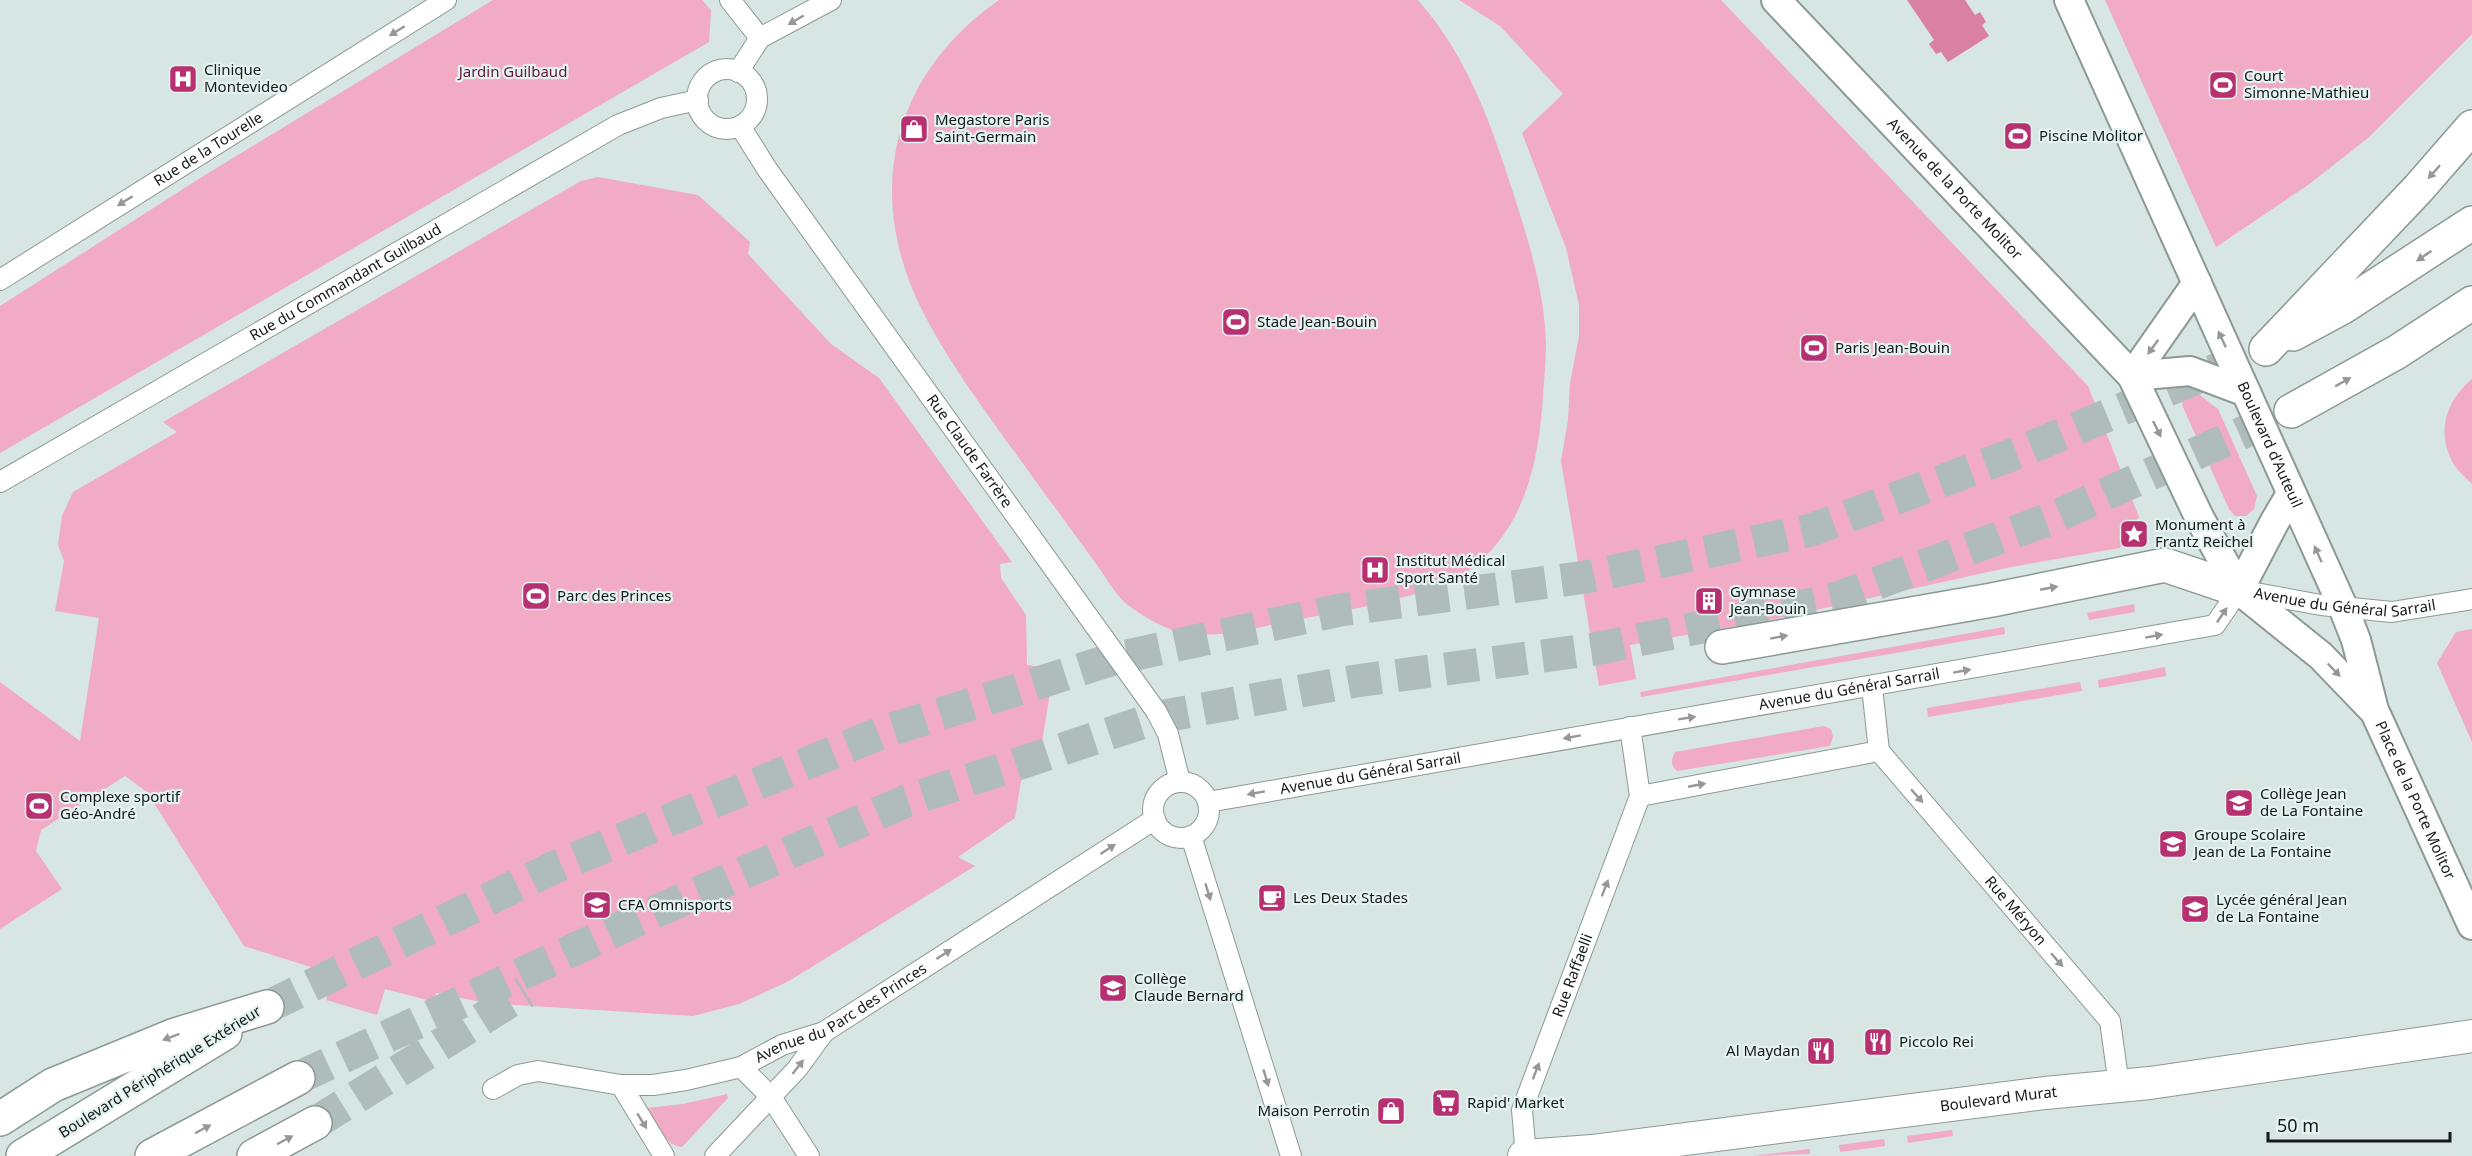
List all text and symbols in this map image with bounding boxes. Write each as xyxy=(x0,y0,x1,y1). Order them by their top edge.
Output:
one-way arrow xyxy=(787,15,804,25)
one-way arrow xyxy=(388,25,405,36)
place label: Clinique Montevideo xyxy=(204,59,288,96)
park label: Jardin Guilbaud xyxy=(457,61,567,81)
hospital icon: Clinique Montevideo xyxy=(167,63,199,95)
place label: Court Simonne-Mathieu xyxy=(2244,65,2369,102)
sports icon: Court Simonne-Mathieu xyxy=(2207,69,2239,101)
street label: Rue de la Tourelle xyxy=(150,107,266,190)
place label: Megastore Paris Saint-Germain xyxy=(935,109,1049,146)
shop icon: Megastore Paris Saint-Germain xyxy=(898,113,930,145)
street label: Avenue de la Porte Molitor xyxy=(1884,113,2027,263)
sports icon: Piscine Molitor xyxy=(2002,120,2034,152)
place label: Piscine Molitor xyxy=(2039,125,2143,145)
one-way arrow xyxy=(2428,164,2441,179)
one-way arrow xyxy=(116,196,133,207)
street label: Rue du Commandant Guilbaud xyxy=(246,218,444,345)
one-way arrow xyxy=(2416,250,2432,262)
sports icon: Stade Jean-Bouin xyxy=(1220,306,1252,338)
place label: Stade Jean-Bouin xyxy=(1257,311,1377,331)
one-way arrow xyxy=(2217,330,2226,347)
sports icon: Paris Jean-Bouin xyxy=(1798,332,1830,364)
place label: Paris Jean-Bouin xyxy=(1835,337,1950,357)
one-way arrow xyxy=(2147,339,2159,355)
street label: Boulevard d'Auteuil xyxy=(2233,378,2308,511)
one-way arrow xyxy=(2334,378,2351,388)
street label: Rue Claude Farrère xyxy=(923,390,1018,511)
one-way arrow xyxy=(2152,420,2162,438)
place label: Monument à Frantz Reichel xyxy=(2155,514,2253,551)
place icon: Monument à Frantz Reichel xyxy=(2118,518,2150,550)
one-way arrow xyxy=(2314,545,2323,562)
place label: Institut Médical Sport Santé xyxy=(1396,550,1505,587)
hospital icon: Institut Médical Sport Santé xyxy=(1359,554,1391,586)
sports icon: Parc des Princes xyxy=(520,580,552,612)
place label: Gymnase Jean-Bouin xyxy=(1728,581,1806,618)
street label: Avenue du Général Sarrail xyxy=(2253,582,2437,621)
one-way arrow xyxy=(2040,583,2059,592)
place label: Parc des Princes xyxy=(557,585,672,605)
building icon: Gymnase Jean-Bouin xyxy=(1693,585,1725,617)
one-way arrow xyxy=(2216,607,2227,624)
one-way arrow xyxy=(2145,631,2164,640)
one-way arrow xyxy=(1770,632,1789,641)
one-way arrow xyxy=(2327,662,2341,676)
street label: Avenue du Général Sarrail xyxy=(1757,663,1941,714)
one-way arrow xyxy=(1953,666,1972,675)
one-way arrow xyxy=(1678,713,1697,722)
street label: Place de la Porte Molitor xyxy=(2371,717,2461,882)
one-way arrow xyxy=(1562,733,1581,742)
street label: Avenue du Général Sarrail xyxy=(1278,747,1462,798)
one-way arrow xyxy=(1688,780,1707,789)
place label: Collège Jean de La Fontaine xyxy=(2260,783,2363,820)
place label: Complexe sportif Géo-André xyxy=(60,786,181,823)
school or university icon: Collège Jean de La Fontaine xyxy=(2223,787,2255,819)
one-way arrow xyxy=(1246,788,1265,797)
one-way arrow xyxy=(1910,788,1923,804)
sports icon: Complexe sportif Géo-André xyxy=(23,790,55,822)
place label: Groupe Scolaire Jean de La Fontaine xyxy=(2192,824,2331,861)
school or university icon: Groupe Scolaire Jean de La Fontaine xyxy=(2157,828,2189,860)
one-way arrow xyxy=(1100,844,1116,855)
street label: Rue Méryon xyxy=(1981,871,2052,949)
one-way arrow xyxy=(1600,879,1610,897)
cafe icon: Les Deux Stades xyxy=(1256,882,1288,914)
one-way arrow xyxy=(1204,883,1213,901)
place label: Les Deux Stades xyxy=(1293,887,1408,907)
school or university icon: CFA Omnisports xyxy=(581,889,613,921)
place label: Lycée général Jean de La Fontaine xyxy=(2216,889,2347,926)
school or university icon: Lycée général Jean de La Fontaine xyxy=(2179,893,2211,925)
place label: CFA Omnisports xyxy=(618,894,732,914)
street label: Rue Raffaelli xyxy=(1547,930,1596,1020)
one-way arrow xyxy=(936,949,952,960)
one-way arrow xyxy=(2050,952,2063,967)
street label: Avenue du Parc des Princes xyxy=(751,958,930,1067)
place label: Collège Claude Bernard xyxy=(1134,968,1244,1005)
school or university icon: Collège Claude Bernard xyxy=(1097,972,1129,1004)
street label: Boulevard Périphérique Extérieur xyxy=(55,1000,264,1142)
restaurant icon: Piccolo Rei xyxy=(1862,1026,1894,1058)
place label: Piccolo Rei xyxy=(1899,1031,1974,1051)
one-way arrow xyxy=(162,1033,180,1042)
restaurant icon: Al Maydan xyxy=(1805,1035,1837,1067)
place label: Al Maydan xyxy=(1726,1040,1800,1060)
one-way arrow xyxy=(791,1060,803,1075)
one-way arrow xyxy=(1532,1061,1542,1079)
one-way arrow xyxy=(1262,1069,1271,1087)
street label: Boulevard Murat xyxy=(1939,1081,2058,1115)
supermarket icon: Rapid' Market xyxy=(1430,1087,1462,1119)
place label: Rapid' Market xyxy=(1467,1092,1565,1112)
shop icon: Maison Perrotin xyxy=(1375,1095,1407,1127)
place label: Maison Perrotin xyxy=(1257,1100,1370,1120)
scale bar xyxy=(2268,1105,2450,1143)
one-way arrow xyxy=(637,1113,648,1129)
text: 50 m xyxy=(2277,1113,2319,1137)
one-way arrow xyxy=(195,1124,212,1134)
one-way arrow xyxy=(276,1135,293,1144)

